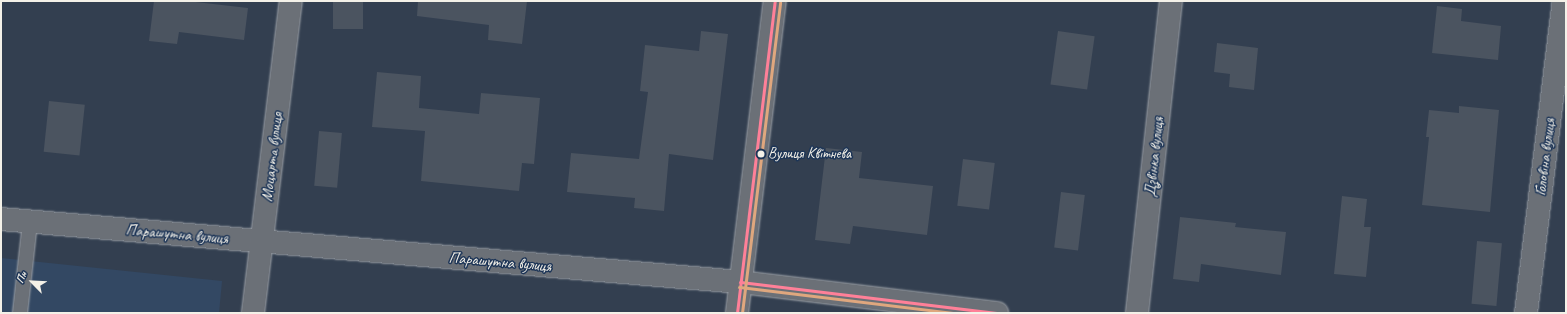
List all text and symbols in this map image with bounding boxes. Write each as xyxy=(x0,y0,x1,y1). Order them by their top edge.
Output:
street label: Моцарта вулиця xyxy=(257,111,287,203)
street label: Дзвінка вулиця xyxy=(1140,116,1168,198)
street label: Головіна вулиця xyxy=(1531,117,1559,197)
place label: Вулиця Квітнева xyxy=(768,145,851,163)
marker: Вулиця Квітнева xyxy=(756,149,766,159)
street label: Парашутна вулиця xyxy=(125,220,229,248)
street label: Парашутна вулиця xyxy=(448,248,552,276)
north arrow xyxy=(12,262,52,302)
text: Пн xyxy=(12,269,30,285)

